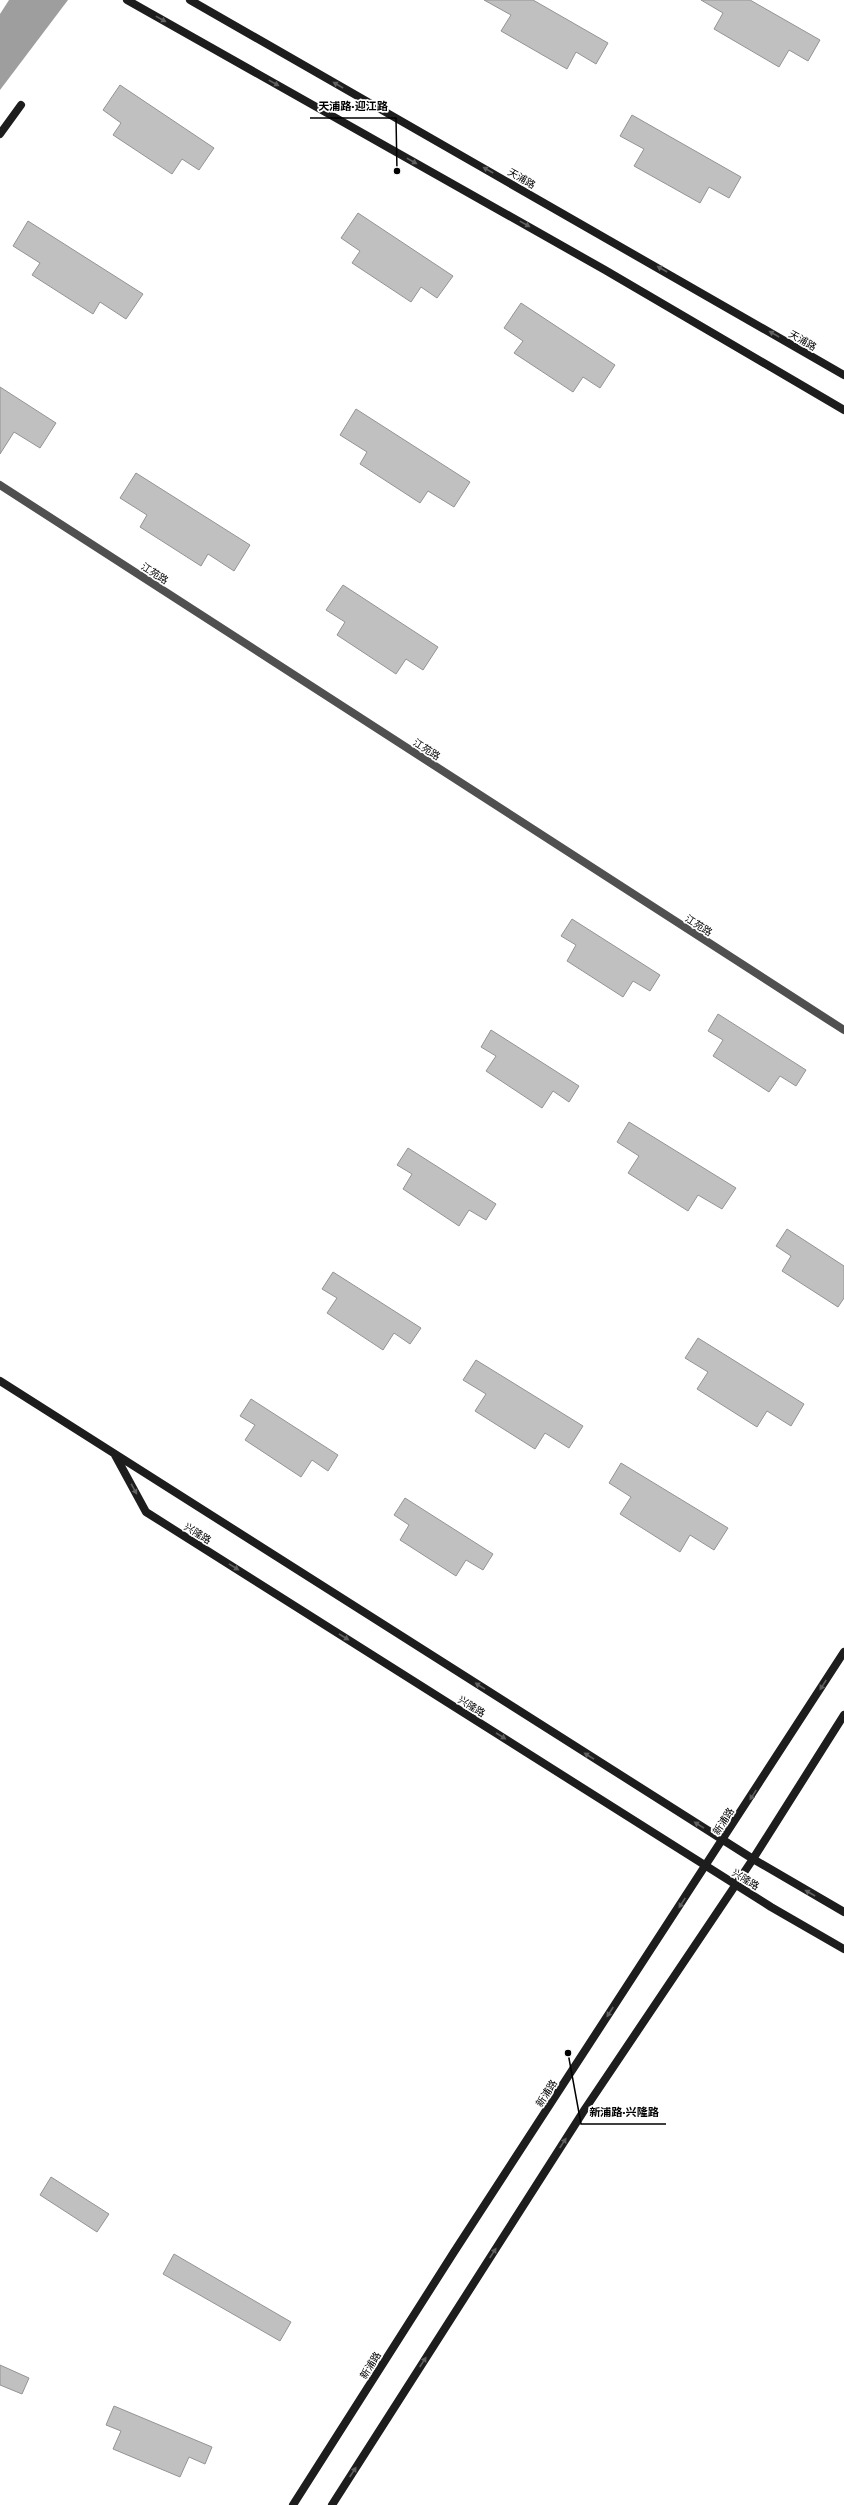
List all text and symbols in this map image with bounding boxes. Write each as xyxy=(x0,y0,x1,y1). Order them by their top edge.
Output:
one-way arrow xyxy=(155,16,167,23)
one-way arrow xyxy=(269,80,280,86)
one-way arrow xyxy=(333,81,344,88)
callout: 天浦路·迎江路 xyxy=(310,95,396,118)
text: 天浦路·迎江路 xyxy=(318,98,389,114)
one-way arrow xyxy=(406,157,418,164)
street label: 天浦路 xyxy=(505,164,538,192)
one-way arrow xyxy=(482,166,494,173)
one-way arrow xyxy=(519,221,531,228)
one-way arrow xyxy=(656,265,668,272)
street label: 天浦路 xyxy=(786,326,819,354)
one-way arrow xyxy=(768,331,780,338)
street label: 江苑路 xyxy=(138,559,171,588)
street label: 江苑路 xyxy=(410,735,443,764)
street label: 江苑路 xyxy=(682,911,715,940)
one-way arrow xyxy=(130,1483,137,1495)
street label: 兴隆路 xyxy=(181,1519,214,1548)
one-way arrow xyxy=(228,1564,240,1571)
one-way arrow xyxy=(339,1633,349,1641)
one-way arrow xyxy=(819,1680,827,1690)
one-way arrow xyxy=(475,1682,485,1690)
street label: 兴隆路 xyxy=(455,1692,488,1721)
one-way arrow xyxy=(495,1733,507,1740)
one-way arrow xyxy=(584,1752,595,1759)
one-way arrow xyxy=(749,1789,756,1800)
street label: 新浦路 xyxy=(709,1805,738,1838)
one-way arrow xyxy=(694,1821,704,1829)
street label: 兴隆路 xyxy=(729,1865,762,1894)
one-way arrow xyxy=(804,1889,816,1896)
one-way arrow xyxy=(678,1898,685,1909)
one-way arrow xyxy=(607,2006,614,2018)
street label: 新浦路 xyxy=(532,2077,561,2110)
callout: 新浦路·兴隆路 xyxy=(581,2101,666,2124)
text: 新浦路·兴隆路 xyxy=(589,2104,660,2120)
one-way arrow xyxy=(559,2138,567,2148)
one-way arrow xyxy=(489,2248,497,2258)
street label: 新浦路 xyxy=(356,2349,385,2382)
one-way arrow xyxy=(420,2357,427,2368)
one-way arrow xyxy=(350,2466,357,2478)

